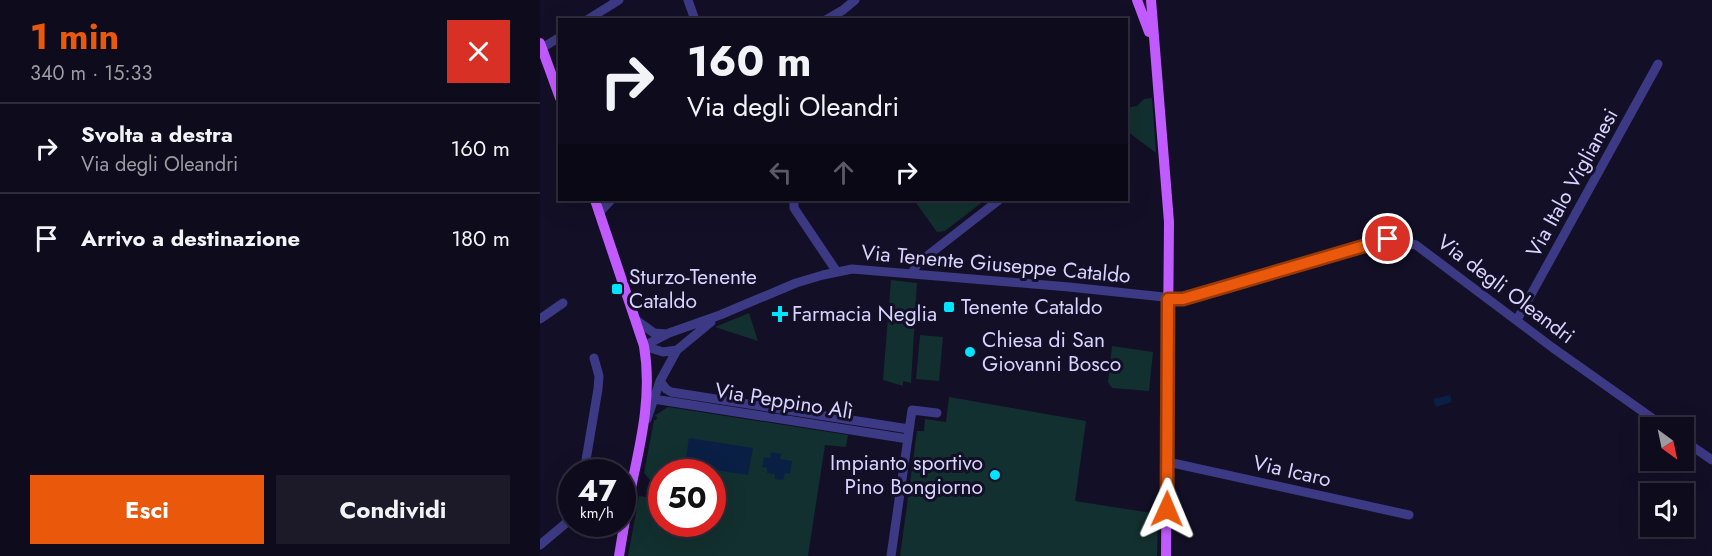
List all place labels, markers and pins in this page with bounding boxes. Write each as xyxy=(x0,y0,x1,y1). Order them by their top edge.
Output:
pin xyxy=(1362,213,1413,264)
place label: Sturzo-Tenente Cataldo xyxy=(629,262,757,316)
marker: Sturzo-Tenente Cataldo xyxy=(610,282,624,296)
place label: Tenente Cataldo xyxy=(961,292,1102,322)
place label: Farmacia Neglia xyxy=(792,299,937,329)
marker: Tenente Cataldo xyxy=(942,300,956,314)
marker: Farmacia Neglia xyxy=(773,307,787,321)
place label: Chiesa di San Giovanni Bosco xyxy=(982,325,1121,379)
marker: Chiesa di San Giovanni Bosco xyxy=(963,345,977,359)
place label: Impianto sportivo Pino Bongiorno xyxy=(830,448,983,502)
marker: Impianto sportivo Pino Bongiorno xyxy=(988,468,1002,482)

